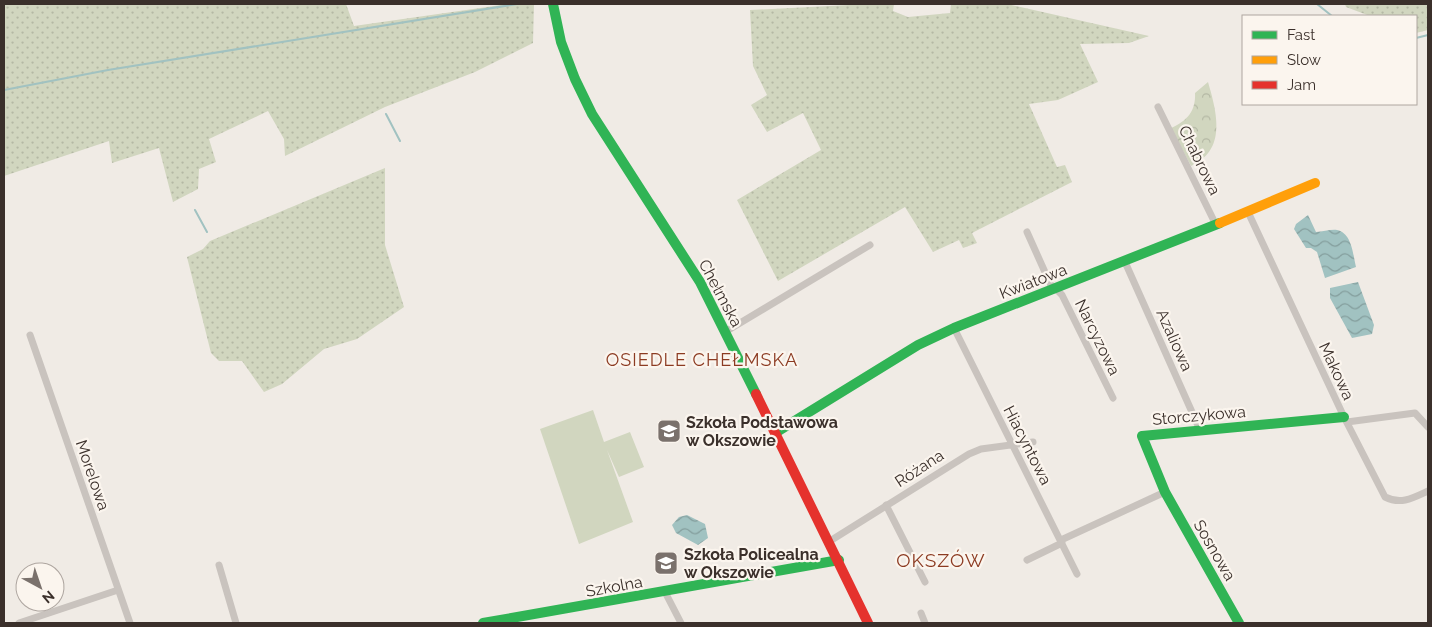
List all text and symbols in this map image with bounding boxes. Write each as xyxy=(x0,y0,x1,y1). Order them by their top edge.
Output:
legend xyxy=(1242,15,1417,105)
text: Fast xyxy=(1287,26,1315,44)
text: Slow xyxy=(1287,51,1321,69)
text: Jam xyxy=(1287,76,1316,94)
street label: Chabrowa xyxy=(1175,122,1225,198)
street label: Chełmska xyxy=(695,256,746,330)
street label: Kwiatowa xyxy=(997,260,1070,303)
street label: Narcyzowa xyxy=(1071,296,1124,378)
street label: Azaliowa xyxy=(1152,306,1197,374)
street label: Makowa xyxy=(1315,339,1358,403)
district label: OSIEDLE CHEŁMSKA xyxy=(606,349,798,370)
street label: Hiacyntowa xyxy=(999,402,1056,488)
street label: Storczykowa xyxy=(1151,402,1247,429)
place label: Szkoła Podstawowa w Okszowie xyxy=(686,413,838,450)
school or university icon: Szkoła Podstawowa w Okszowie xyxy=(656,418,682,444)
street label: Morelowa xyxy=(72,437,113,513)
street label: Różana xyxy=(891,446,947,491)
street label: Sosnowa xyxy=(1190,516,1240,584)
place label: Szkoła Policealna w Okszowie xyxy=(684,545,819,582)
district label: OKSZÓW xyxy=(896,549,986,571)
school or university icon: Szkoła Policealna w Okszowie xyxy=(653,550,679,576)
north arrow xyxy=(15,562,65,612)
street label: Szkolna xyxy=(584,572,644,601)
text: N xyxy=(39,587,58,607)

